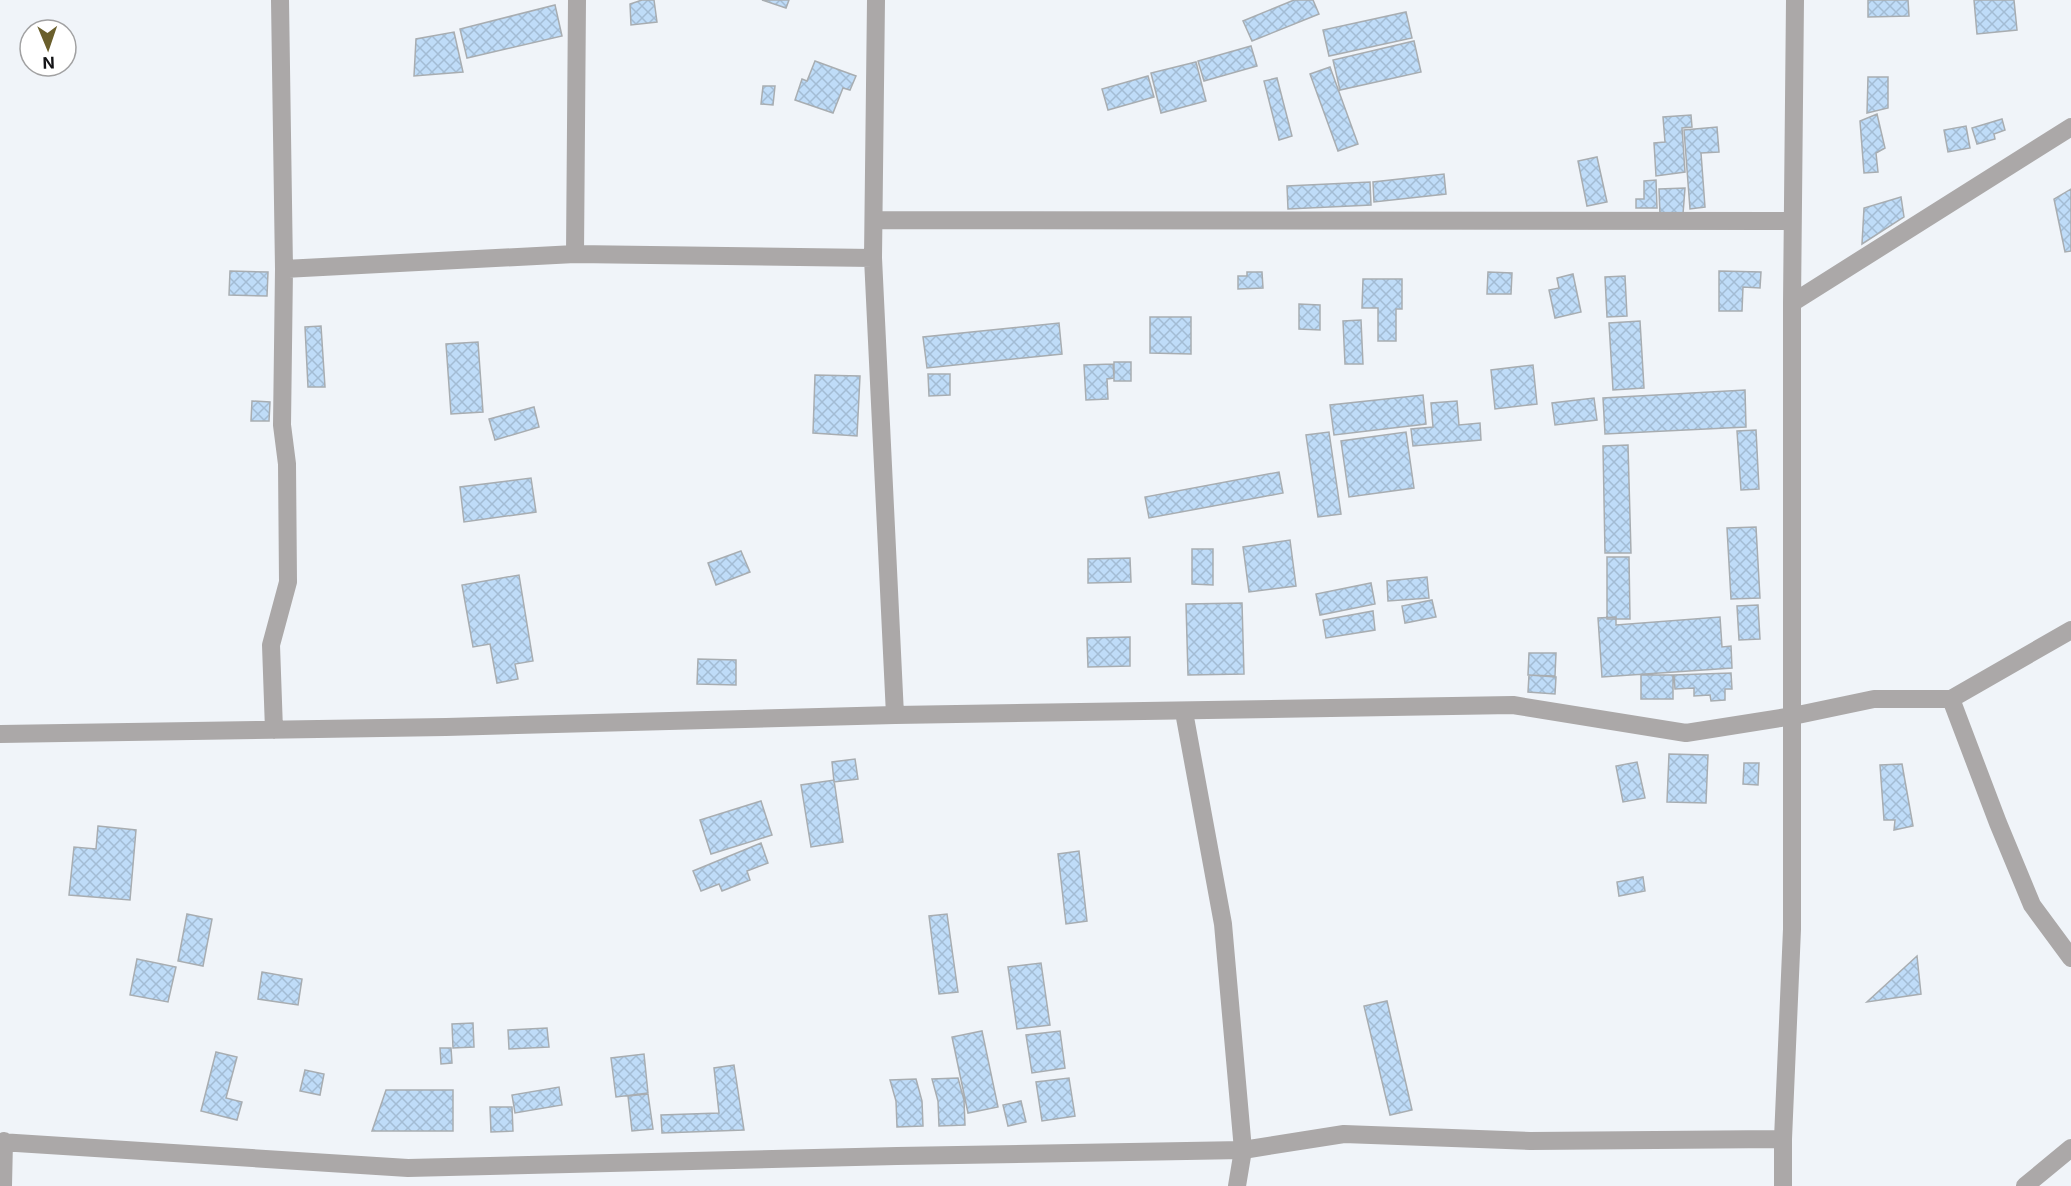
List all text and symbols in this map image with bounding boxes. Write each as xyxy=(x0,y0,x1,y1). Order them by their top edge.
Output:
north arrow xyxy=(18,18,78,78)
text: N xyxy=(42,53,55,73)

